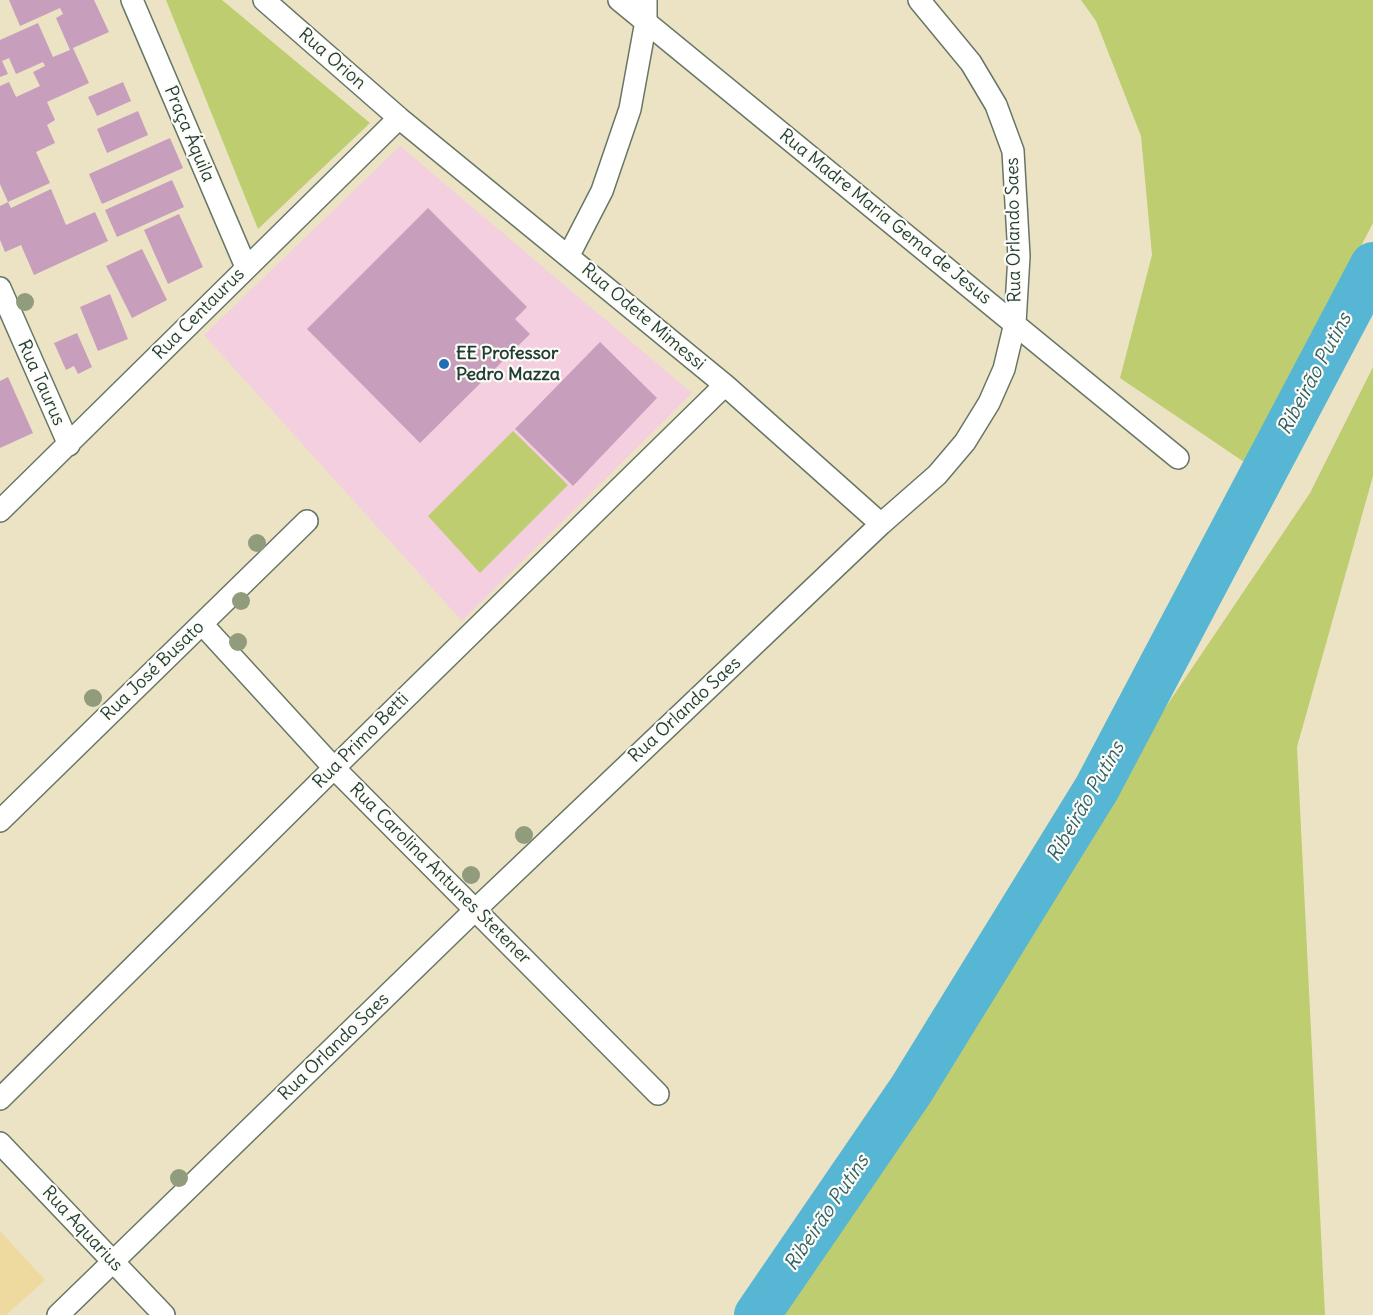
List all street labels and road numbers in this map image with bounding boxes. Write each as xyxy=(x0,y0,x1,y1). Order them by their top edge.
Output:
street label: Rua Orion xyxy=(294,24,370,94)
street label: Praça Áquila xyxy=(159,83,219,185)
street label: Rua Madre Maria Gema de Jesus xyxy=(775,125,995,309)
street label: Rua Orlando Saes xyxy=(1002,157,1026,303)
street label: Rua Odete Mimessi xyxy=(577,259,709,375)
street label: Rua Centaurus xyxy=(149,264,249,364)
street label: Rua Taurus xyxy=(13,337,69,429)
street label: Rua José Busato xyxy=(97,616,209,726)
street label: Rua Orlando Saes xyxy=(624,653,746,767)
street label: Rua Primo Betti xyxy=(309,689,413,793)
street label: Rua Carolina Antunes Stetener xyxy=(345,779,535,969)
street label: Rua Orlando Saes xyxy=(274,989,394,1105)
street label: Rua Aquarius xyxy=(37,1182,127,1276)

